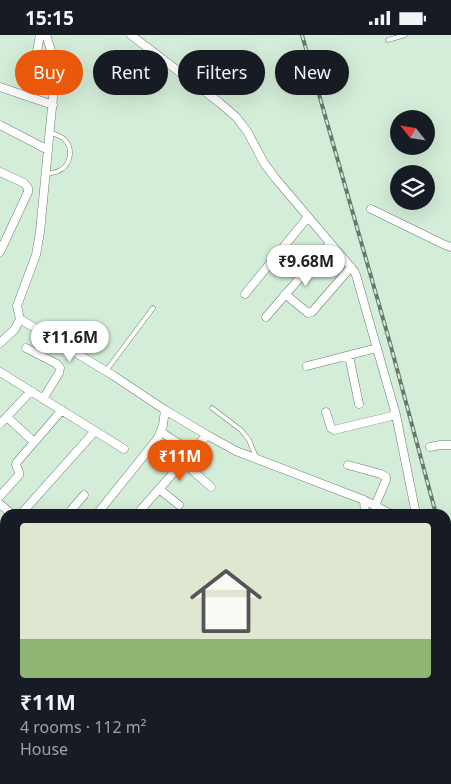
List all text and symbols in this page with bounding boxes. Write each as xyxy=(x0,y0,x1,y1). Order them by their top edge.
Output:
text: 15:15 xyxy=(25,5,74,31)
chip: Buy xyxy=(15,50,83,95)
chip: Rent xyxy=(93,50,168,95)
chip: Filters xyxy=(178,50,265,95)
chip: New xyxy=(275,50,349,95)
north arrow xyxy=(390,110,435,155)
map controls xyxy=(390,110,435,210)
button: layers xyxy=(390,165,435,210)
pin: ₹9.68M xyxy=(265,245,347,287)
text: ₹9.68M xyxy=(278,250,334,272)
pin: ₹11.6M xyxy=(29,321,111,363)
text: ₹11.6M xyxy=(42,326,98,348)
pin: ₹11M xyxy=(150,439,210,482)
text: ₹11M xyxy=(159,445,201,467)
icon: home xyxy=(181,556,271,646)
text: ₹11M xyxy=(20,688,76,716)
text: 4 rooms · 112 m² xyxy=(20,716,146,738)
text: House xyxy=(20,738,68,760)

